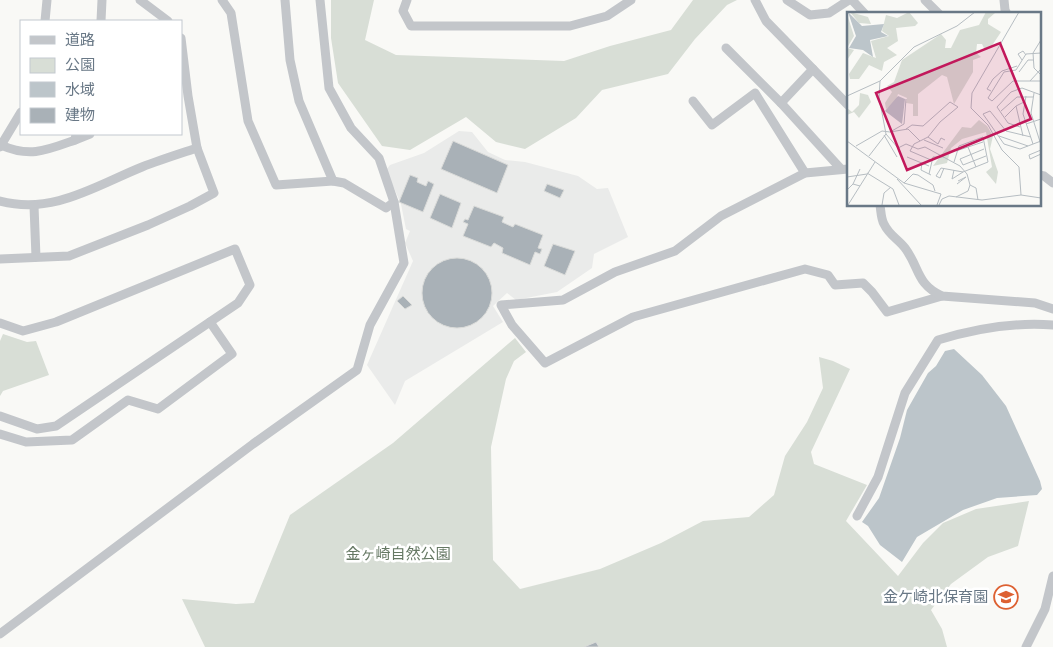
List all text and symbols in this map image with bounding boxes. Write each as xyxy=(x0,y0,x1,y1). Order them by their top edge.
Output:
inset map xyxy=(847,12,1040,206)
legend xyxy=(20,20,182,135)
text: 道路 xyxy=(65,29,95,49)
text: 公園 xyxy=(65,54,95,74)
text: 水域 xyxy=(65,79,95,99)
text: 建物 xyxy=(65,104,95,124)
park label: 金ヶ崎自然公園 xyxy=(345,543,451,563)
school or university icon: 金ケ崎北保育園 xyxy=(993,584,1019,610)
place label: 金ケ崎北保育園 xyxy=(883,586,988,606)

